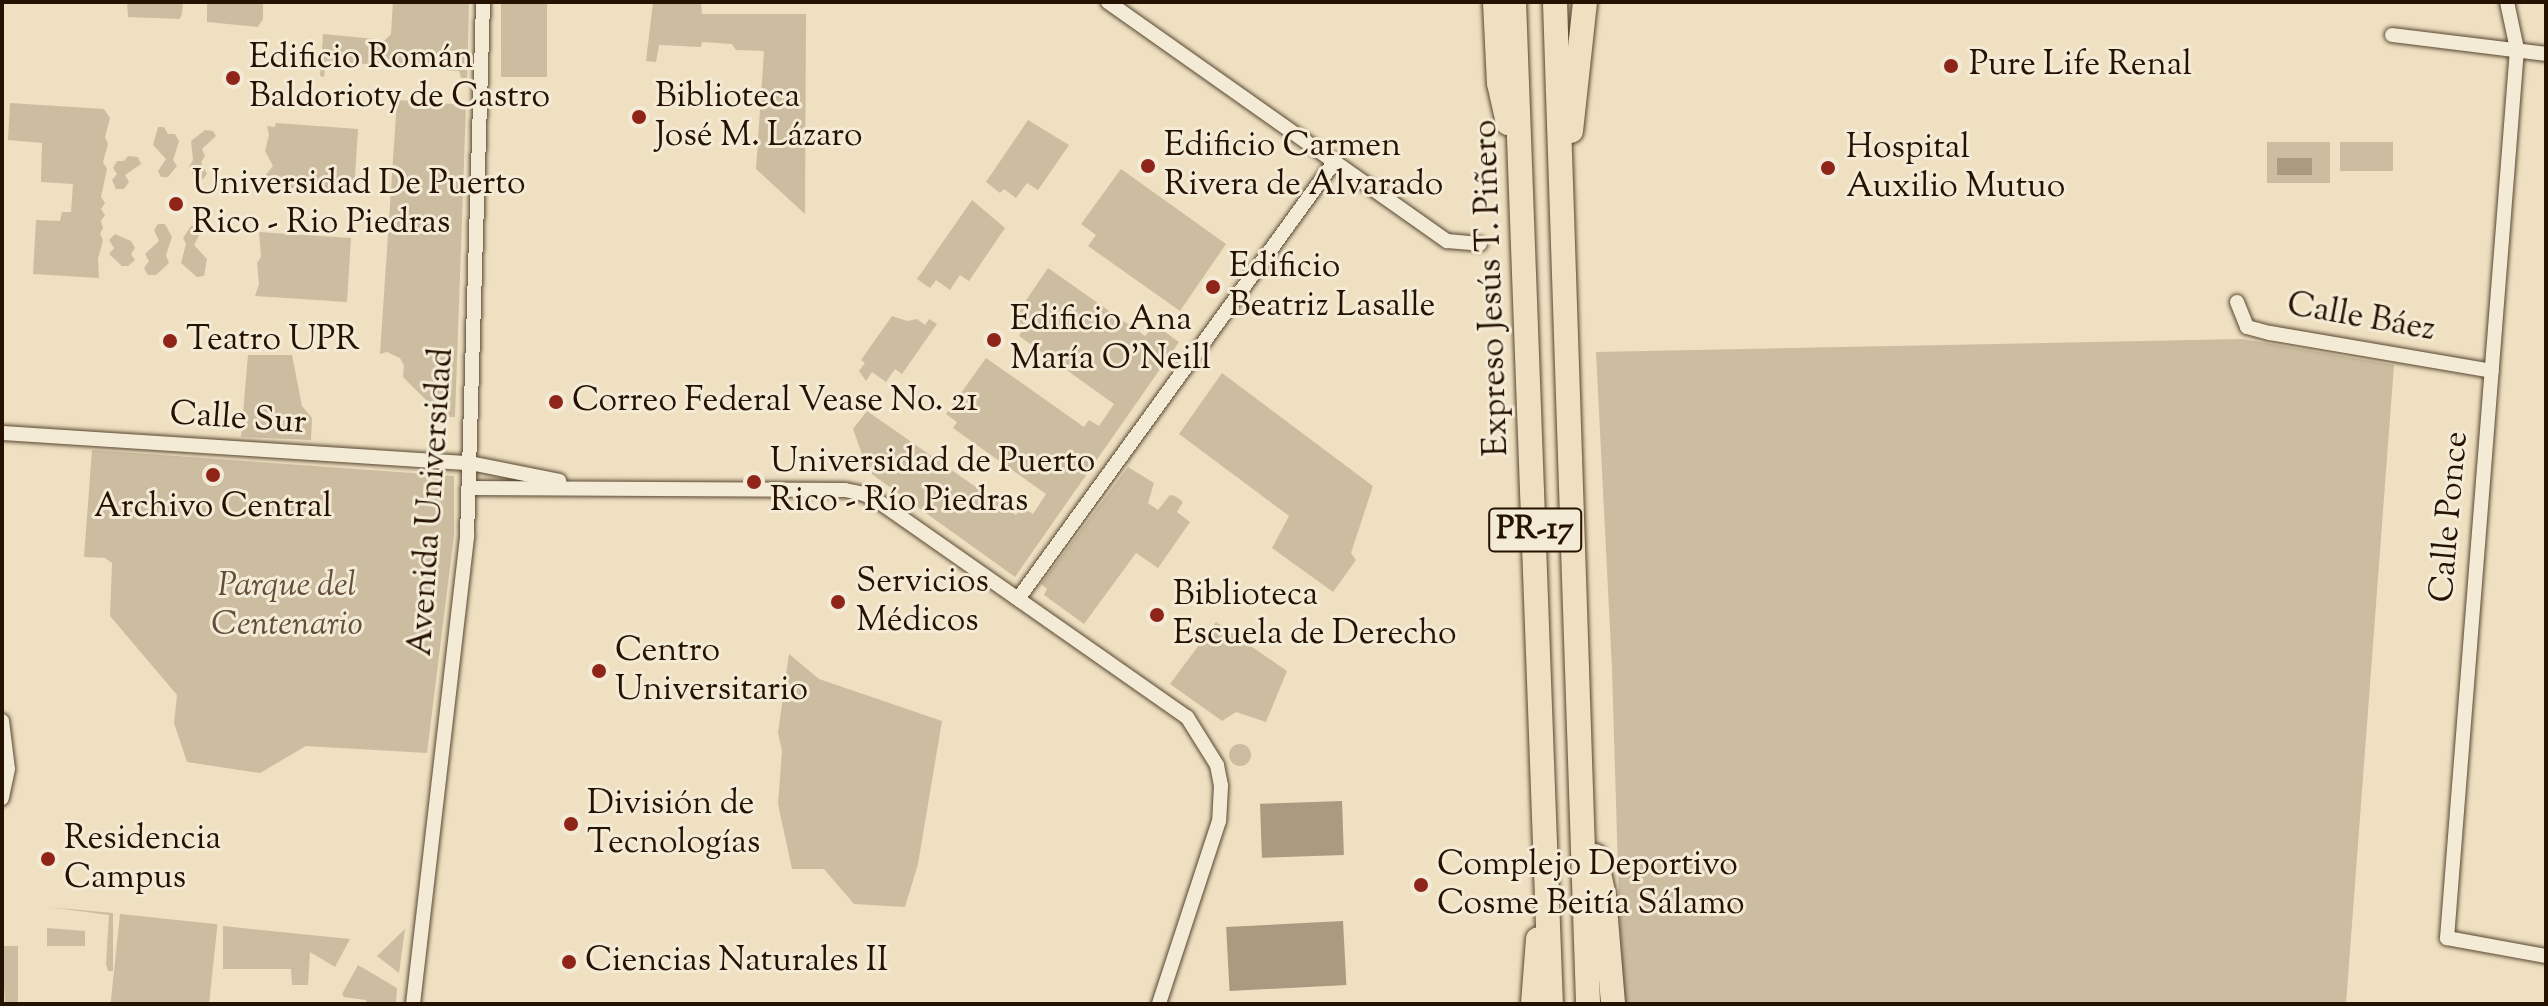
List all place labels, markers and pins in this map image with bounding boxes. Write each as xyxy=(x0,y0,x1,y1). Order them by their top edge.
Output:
place label: Edificio Román Baldorioty de Castro xyxy=(249,38,550,118)
place label: Pure Life Renal xyxy=(1969,46,2192,86)
marker: Pure Life Renal xyxy=(1940,55,1962,77)
marker: Edificio Román Baldorioty de Castro xyxy=(224,69,242,87)
place label: Biblioteca José M. Lázaro xyxy=(655,77,863,156)
marker: Biblioteca José M. Lázaro xyxy=(630,108,648,126)
place label: Edificio Carmen Rivera de Alvarado xyxy=(1164,126,1443,206)
place label: Hospital Auxilio Mutuo xyxy=(1846,128,2065,208)
marker: Edificio Carmen Rivera de Alvarado xyxy=(1139,157,1157,175)
marker: Hospital Auxilio Mutuo xyxy=(1817,157,1839,179)
place label: Universidad De Puerto Rico - Rio Piedras xyxy=(192,164,526,244)
marker: Universidad De Puerto Rico - Rio Piedras xyxy=(167,195,185,213)
place label: Edificio Beatriz Lasalle xyxy=(1229,247,1435,326)
marker: Edificio Beatriz Lasalle xyxy=(1204,278,1222,296)
place label: Edificio Ana María O'Neill xyxy=(1010,300,1211,380)
place label: Teatro UPR xyxy=(186,321,360,361)
marker: Edificio Ana María O'Neill xyxy=(985,331,1003,349)
marker: Teatro UPR xyxy=(161,332,179,350)
place label: Correo Federal Vease No. 21 xyxy=(572,382,978,422)
marker: Correo Federal Vease No. 21 xyxy=(547,393,565,411)
place label: Universidad de Puerto Rico - Río Piedras xyxy=(770,442,1095,522)
marker: Archivo Central xyxy=(204,466,222,484)
marker: Universidad de Puerto Rico - Río Piedras xyxy=(745,473,763,491)
place label: Archivo Central xyxy=(94,488,332,528)
place label: Servicios Médicos xyxy=(856,562,989,642)
place label: Biblioteca Escuela de Derecho xyxy=(1173,575,1457,654)
marker: Servicios Médicos xyxy=(827,591,849,613)
marker: Biblioteca Escuela de Derecho xyxy=(1148,606,1166,624)
place label: Centro Universitario xyxy=(615,631,808,710)
marker: Centro Universitario xyxy=(590,662,608,680)
place label: División de Tecnologías xyxy=(587,784,760,864)
marker: División de Tecnologías xyxy=(562,815,580,833)
place label: Residencia Campus xyxy=(64,819,221,898)
place label: Complejo Deportivo Cosme Beitía Sálamo xyxy=(1437,845,1745,924)
marker: Residencia Campus xyxy=(39,850,57,868)
marker: Complejo Deportivo Cosme Beitía Sálamo xyxy=(1412,876,1430,894)
place label: Ciencias Naturales II xyxy=(585,942,888,982)
marker: Ciencias Naturales II xyxy=(560,953,578,971)

